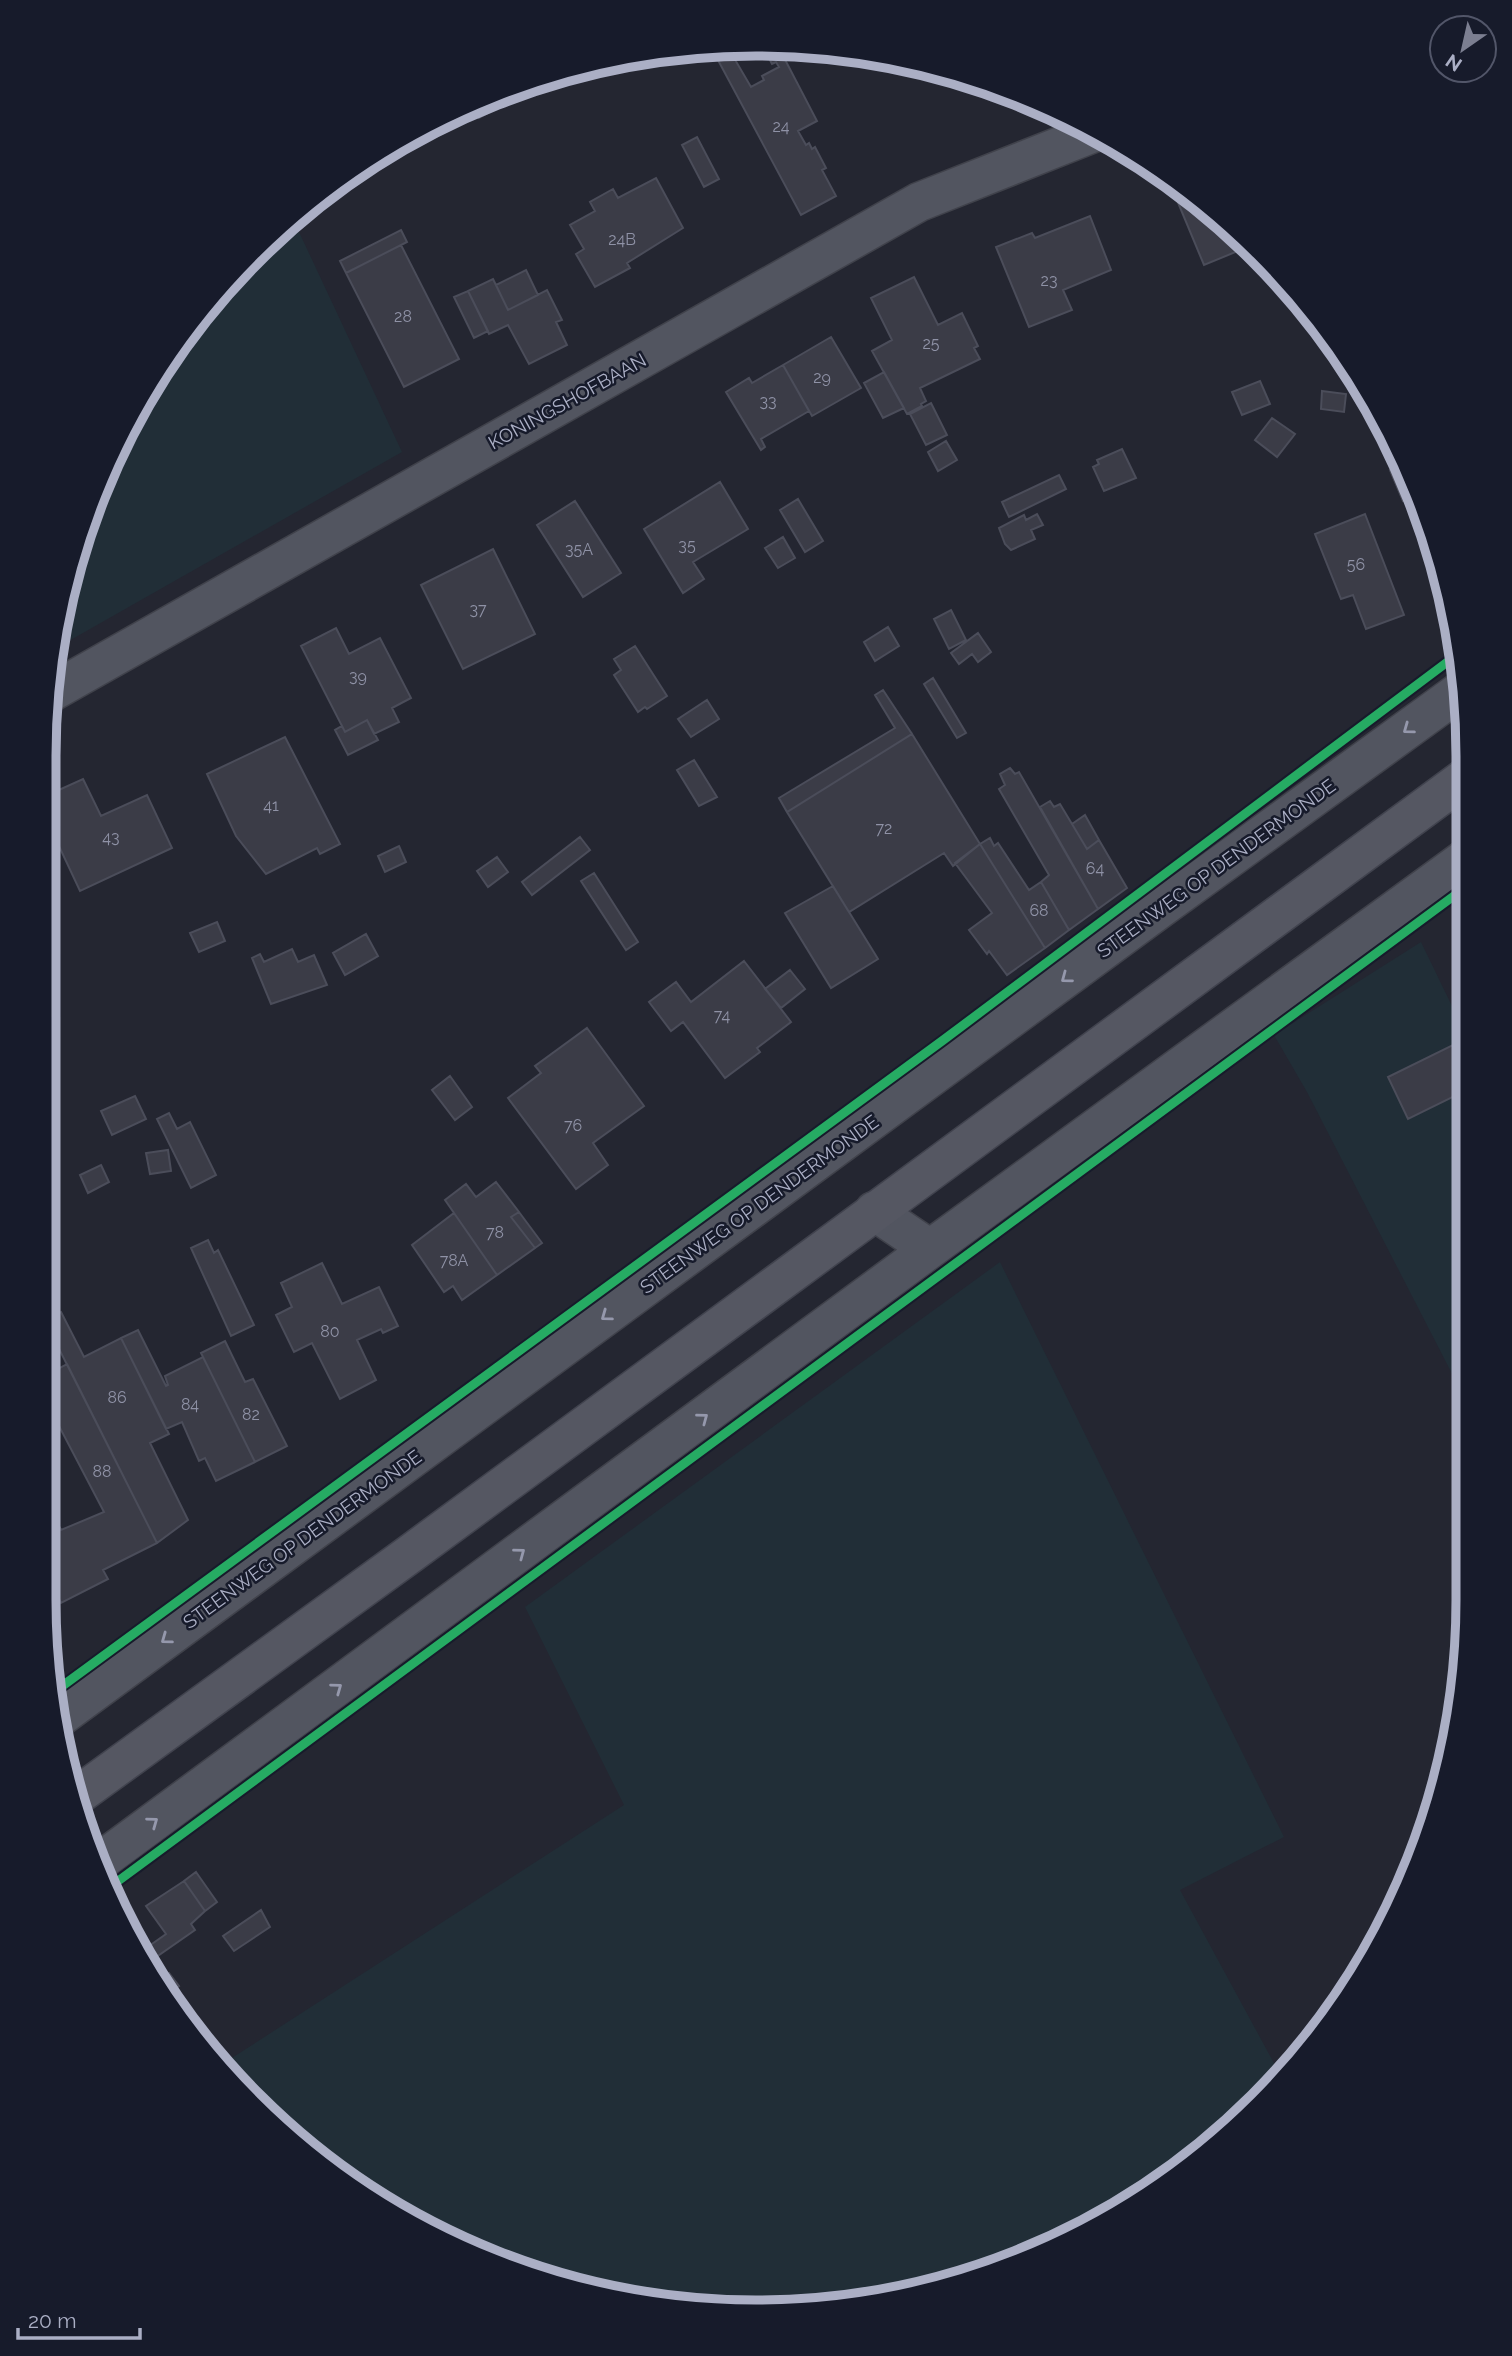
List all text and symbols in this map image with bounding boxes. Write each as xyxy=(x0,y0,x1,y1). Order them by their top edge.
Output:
north arrow xyxy=(1428,14,1498,84)
text: N xyxy=(1441,50,1466,76)
house number: 24 xyxy=(772,117,790,136)
house number: 24B xyxy=(608,230,636,249)
house number: 23 xyxy=(1041,271,1057,290)
house number: 28 xyxy=(394,307,412,326)
house number: 25 xyxy=(922,334,940,353)
street label: KONINGSHOFBAAN xyxy=(484,348,650,454)
house number: 29 xyxy=(813,368,831,387)
house number: 33 xyxy=(759,392,777,411)
house number: 35 xyxy=(678,536,696,555)
house number: 35A xyxy=(565,540,593,559)
house number: 56 xyxy=(1347,555,1365,574)
house number: 37 xyxy=(469,600,487,619)
house number: 39 xyxy=(349,667,367,686)
one-way arrow xyxy=(1403,721,1416,733)
street label: STEENWEG OP DENDERMONDE xyxy=(1093,774,1339,962)
house number: 41 xyxy=(263,796,279,815)
house number: 72 xyxy=(876,819,892,838)
house number: 43 xyxy=(102,828,120,847)
house number: 64 xyxy=(1086,859,1104,878)
house number: 68 xyxy=(1029,901,1049,920)
one-way arrow xyxy=(1061,970,1074,983)
house number: 74 xyxy=(714,1006,730,1025)
street label: STEENWEG OP DENDERMONDE xyxy=(636,1110,882,1298)
house number: 76 xyxy=(564,1116,582,1135)
house number: 78 xyxy=(486,1223,504,1242)
house number: 78A xyxy=(440,1251,469,1270)
one-way arrow xyxy=(601,1308,614,1320)
house number: 80 xyxy=(320,1322,340,1341)
house number: 86 xyxy=(107,1388,127,1407)
house number: 84 xyxy=(181,1395,199,1414)
house number: 82 xyxy=(242,1405,260,1424)
one-way arrow xyxy=(695,1413,708,1426)
street label: STEENWEG OP DENDERMONDE xyxy=(179,1445,425,1633)
house number: 88 xyxy=(93,1462,111,1481)
one-way arrow xyxy=(512,1549,525,1562)
one-way arrow xyxy=(161,1631,174,1644)
one-way arrow xyxy=(329,1684,342,1696)
one-way arrow xyxy=(145,1818,158,1831)
scale bar xyxy=(18,2296,140,2340)
text: 20 m xyxy=(28,2308,76,2333)

